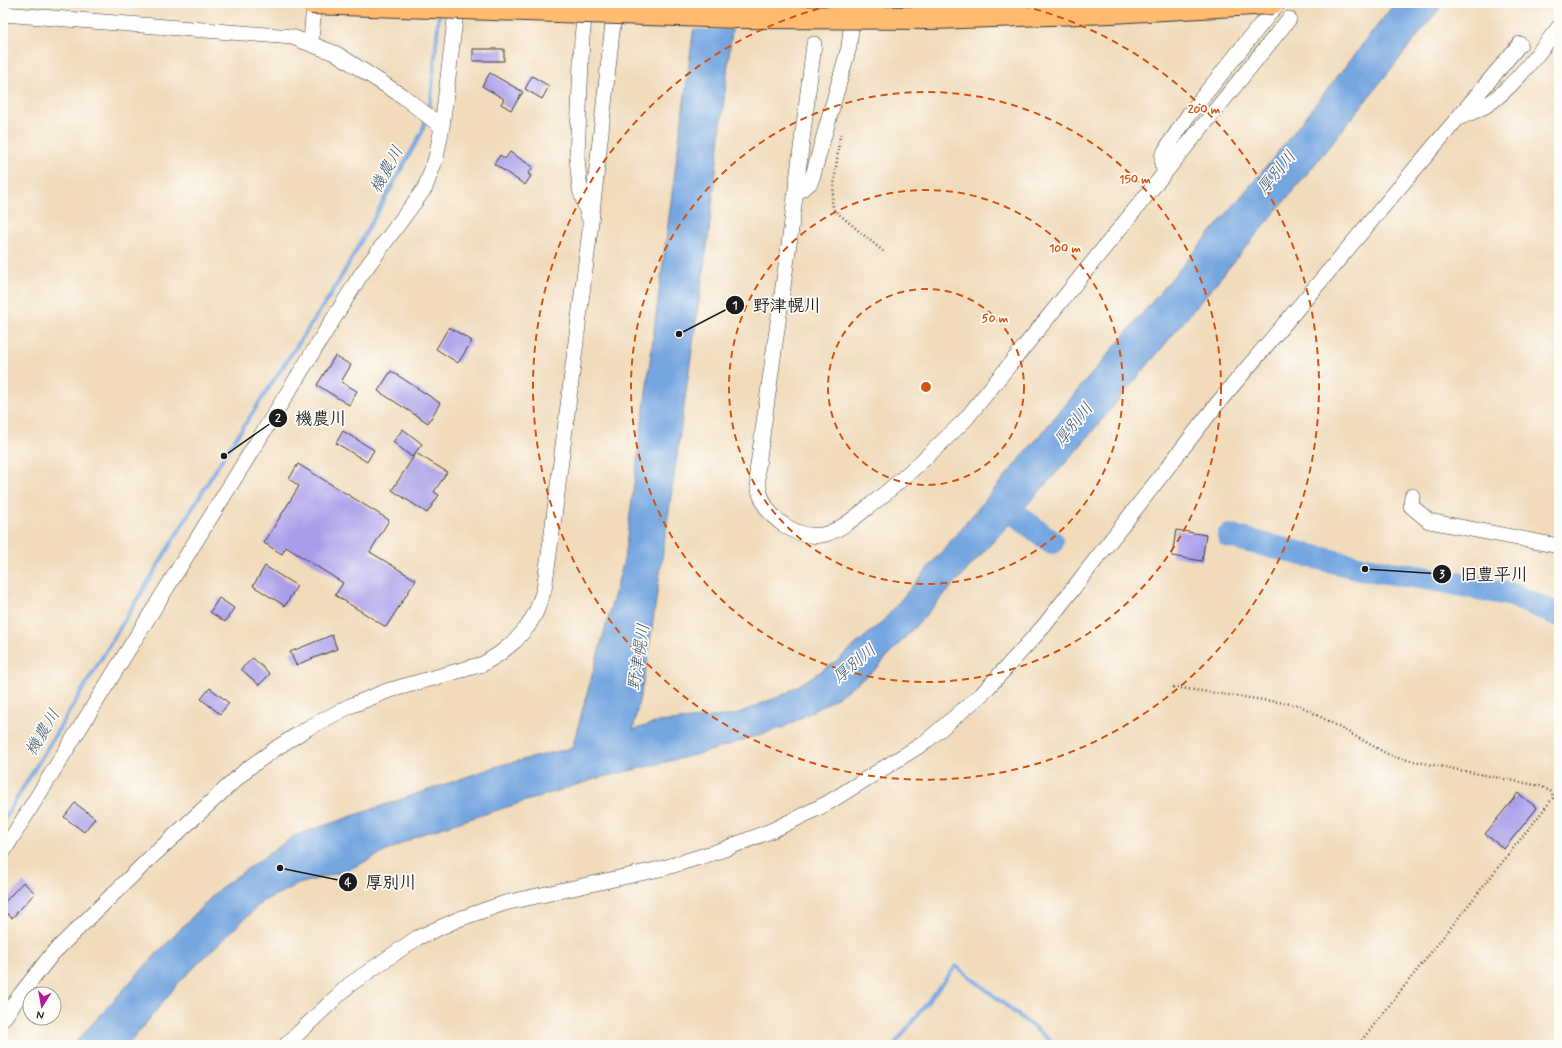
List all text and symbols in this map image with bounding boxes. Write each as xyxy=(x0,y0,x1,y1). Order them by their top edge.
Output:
text: 200 m xyxy=(1188,102,1221,118)
water label: 機農川 xyxy=(365,142,409,197)
water label: 厚別川 xyxy=(1252,146,1301,199)
text: 150 m xyxy=(1119,172,1151,188)
text: 100 m xyxy=(1049,241,1082,257)
callout: 野津幌川 xyxy=(725,290,829,319)
text: 野津幌川 xyxy=(753,295,821,317)
text: 1 xyxy=(732,298,738,314)
text: 50 m xyxy=(982,311,1009,327)
centre of rings xyxy=(919,380,933,394)
water label: 厚別川 xyxy=(1049,398,1098,451)
callout: 機農川 xyxy=(268,403,355,432)
text: 機農川 xyxy=(296,408,347,430)
text: 2 xyxy=(275,411,281,427)
callout: 旧豊平川 xyxy=(1432,560,1536,589)
text: 旧豊平川 xyxy=(1460,564,1528,586)
text: 3 xyxy=(1439,567,1445,583)
water label: 野津幌川 xyxy=(623,622,655,692)
water label: 厚別川 xyxy=(828,639,881,689)
water label: 機農川 xyxy=(20,705,65,760)
callout: 厚別川 xyxy=(338,868,425,897)
text: 厚別川 xyxy=(366,872,417,894)
text: 4 xyxy=(345,875,352,891)
north arrow xyxy=(22,986,62,1026)
text: N xyxy=(35,1007,45,1022)

